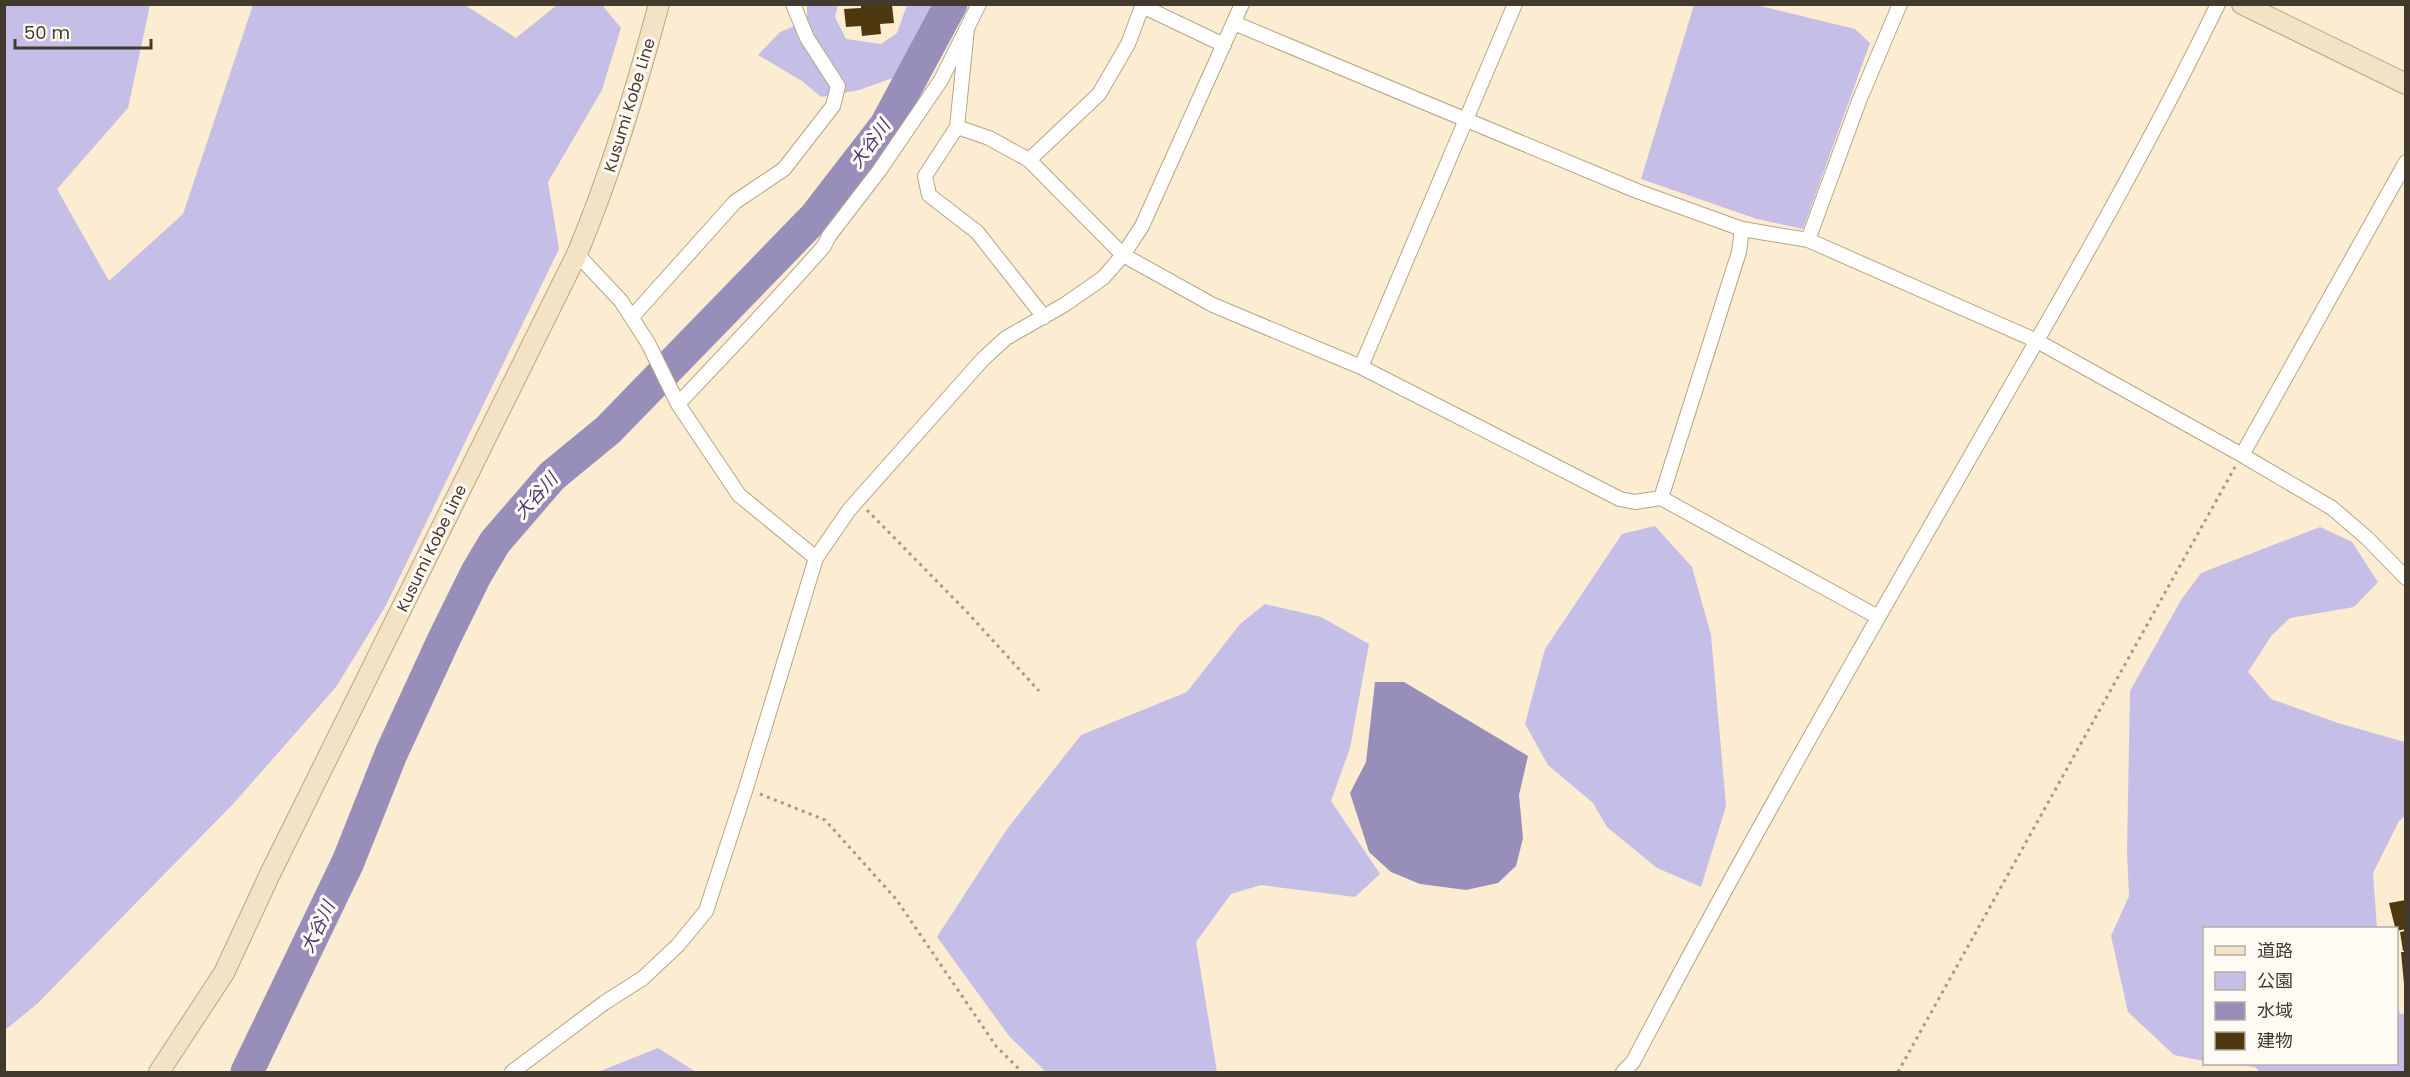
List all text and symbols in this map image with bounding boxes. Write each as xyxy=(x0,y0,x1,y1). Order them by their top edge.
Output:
scale bar xyxy=(15,12,152,50)
text: 50 m xyxy=(24,20,70,45)
street label: Kusumi Kobe Line xyxy=(598,35,661,175)
water label: 大谷川 xyxy=(844,113,897,173)
water label: 大谷川 xyxy=(508,466,564,524)
street label: Kusumi Kobe Line xyxy=(391,481,472,616)
water label: 大谷川 xyxy=(294,895,341,957)
legend xyxy=(2203,927,2398,1065)
text: 道路 xyxy=(2257,938,2293,963)
text: 公園 xyxy=(2257,968,2293,993)
text: 水域 xyxy=(2257,998,2293,1023)
text: 建物 xyxy=(2257,1028,2293,1053)

